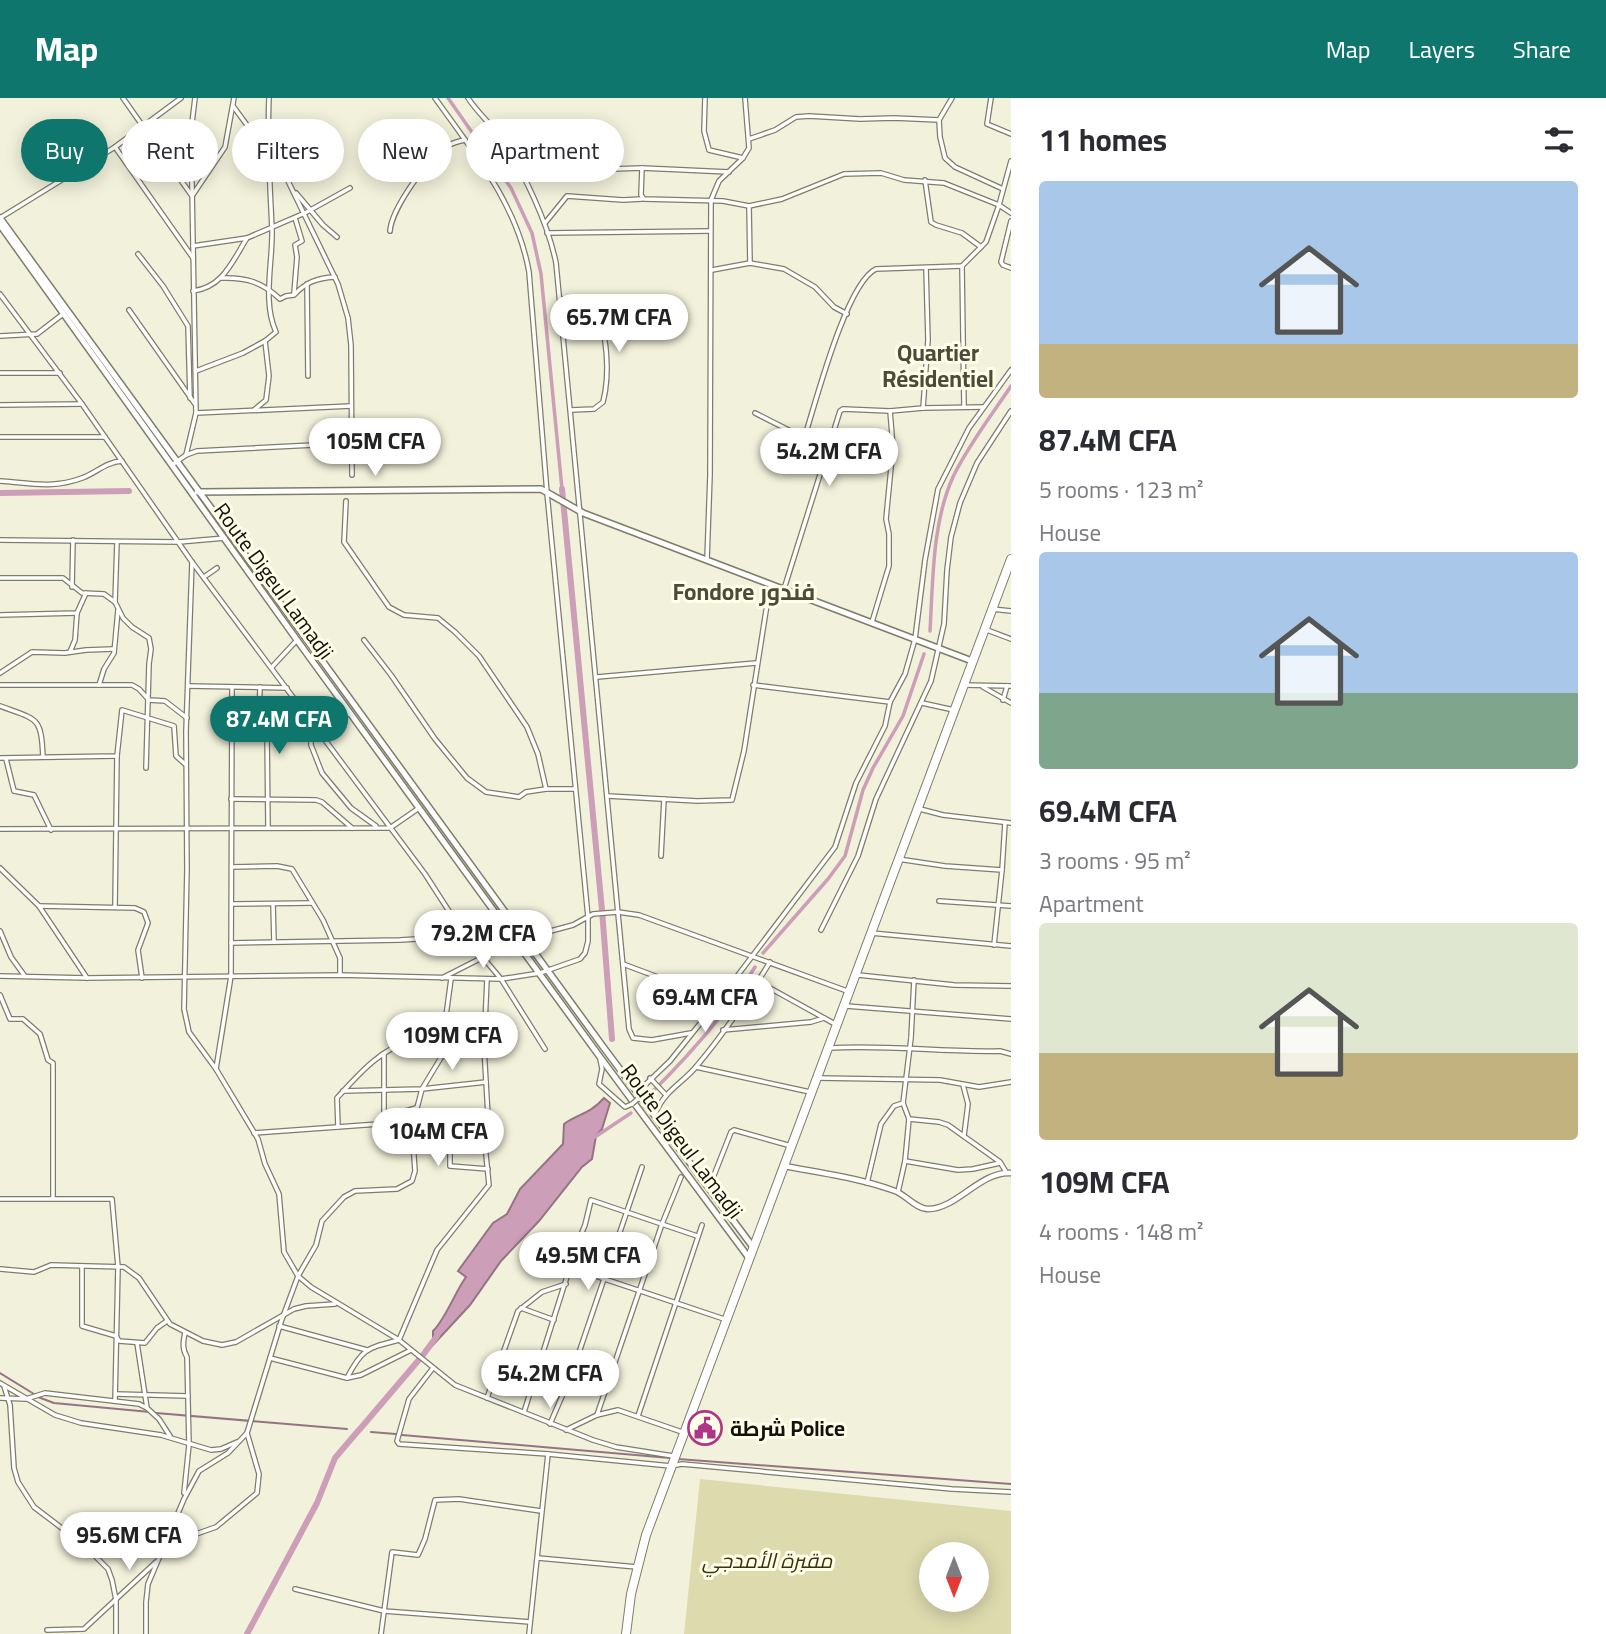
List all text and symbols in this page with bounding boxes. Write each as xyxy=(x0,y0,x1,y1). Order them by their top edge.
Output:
text: Map xyxy=(35,18,98,80)
text: Map xyxy=(1326,27,1371,72)
text: Layers xyxy=(1409,27,1475,72)
text: Share xyxy=(1513,27,1571,72)
text: 11 homes xyxy=(1039,112,1167,168)
chip: Buy xyxy=(21,119,108,182)
chip: Rent xyxy=(122,119,218,182)
chip: Filters xyxy=(232,119,344,182)
chip: New xyxy=(358,119,452,182)
chip: Apartment xyxy=(466,119,624,182)
icon: filters xyxy=(1540,121,1578,159)
icon: home xyxy=(1246,227,1372,353)
pin: 65.7M CFA xyxy=(539,294,699,354)
text: 65.7M CFA xyxy=(566,295,672,338)
district label: Quartier Résidentiel xyxy=(882,331,994,400)
text: 87.4M CFA xyxy=(1039,412,1177,468)
pin: 105M CFA xyxy=(303,418,447,478)
text: 105M CFA xyxy=(325,419,425,462)
pin: 54.2M CFA xyxy=(749,428,909,488)
text: 54.2M CFA xyxy=(776,429,882,472)
text: 5 rooms · 123 m² xyxy=(1039,468,1204,511)
street label: Route Digeul Lamadji xyxy=(203,494,345,668)
text: House xyxy=(1039,511,1101,554)
district label: Fondore فندور xyxy=(673,570,815,613)
icon: home xyxy=(1246,598,1372,724)
pin: 87.4M CFA xyxy=(199,696,359,756)
text: 87.4M CFA xyxy=(226,697,332,740)
text: 69.4M CFA xyxy=(1039,783,1177,839)
text: 3 rooms · 95 m² xyxy=(1039,839,1191,882)
text: Apartment xyxy=(1039,882,1144,925)
pin: 79.2M CFA xyxy=(403,910,563,970)
text: 79.2M CFA xyxy=(430,911,536,954)
icon: home xyxy=(1246,969,1372,1095)
pin: 69.4M CFA xyxy=(625,974,785,1034)
text: 69.4M CFA xyxy=(652,975,758,1018)
pin: 109M CFA xyxy=(380,1012,524,1072)
text: 109M CFA xyxy=(402,1013,502,1056)
street label: Route Digeul Lamadji xyxy=(610,1055,754,1227)
pin: 104M CFA xyxy=(366,1108,510,1168)
text: 104M CFA xyxy=(388,1109,488,1152)
text: 109M CFA xyxy=(1039,1154,1170,1210)
text: 4 rooms · 148 m² xyxy=(1039,1210,1204,1253)
pin: 49.5M CFA xyxy=(508,1232,668,1292)
text: 49.5M CFA xyxy=(535,1233,641,1276)
text: House xyxy=(1039,1253,1101,1296)
pin: 54.2M CFA xyxy=(470,1350,630,1410)
text: 54.2M CFA xyxy=(497,1351,603,1394)
public building icon: شرطة Police xyxy=(686,1409,724,1447)
place label: شرطة Police xyxy=(730,1409,845,1448)
pin: 95.6M CFA xyxy=(49,1512,209,1572)
text: 95.6M CFA xyxy=(76,1513,182,1556)
park label: مقبرة الأمدجي xyxy=(702,1541,833,1580)
north arrow xyxy=(919,1542,989,1612)
map controls xyxy=(919,1542,989,1612)

